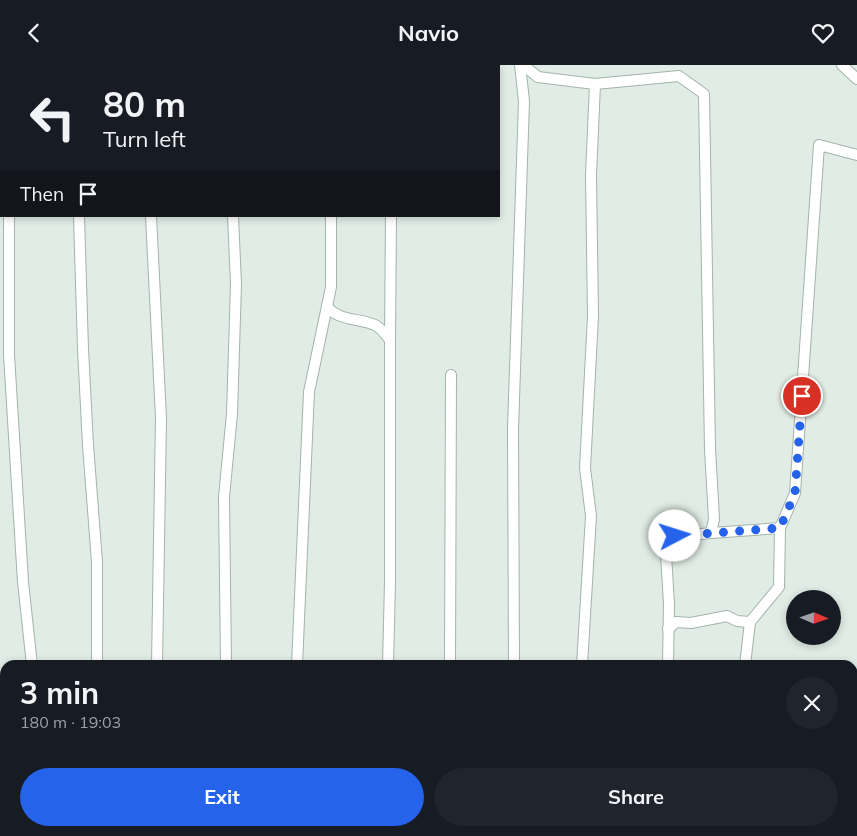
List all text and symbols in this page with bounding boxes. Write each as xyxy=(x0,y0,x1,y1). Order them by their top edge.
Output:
icon: back xyxy=(20,19,48,47)
text: Navio xyxy=(398,19,459,47)
icon: heart xyxy=(809,19,837,47)
text: 80 m xyxy=(103,82,186,126)
icon: left xyxy=(20,85,85,150)
text: Turn left xyxy=(103,125,186,153)
icon: arrive xyxy=(74,180,102,208)
text: Then xyxy=(20,182,64,206)
pin xyxy=(781,375,823,417)
icon: arrive xyxy=(788,382,816,410)
position arrow xyxy=(648,509,700,561)
north arrow xyxy=(786,590,841,645)
map controls xyxy=(786,590,841,645)
text: 3 min xyxy=(20,674,99,712)
button: close xyxy=(786,677,838,729)
text: 180 m · 19:03 xyxy=(20,712,121,732)
button: Exit xyxy=(20,768,424,826)
button: Share xyxy=(434,768,838,826)

